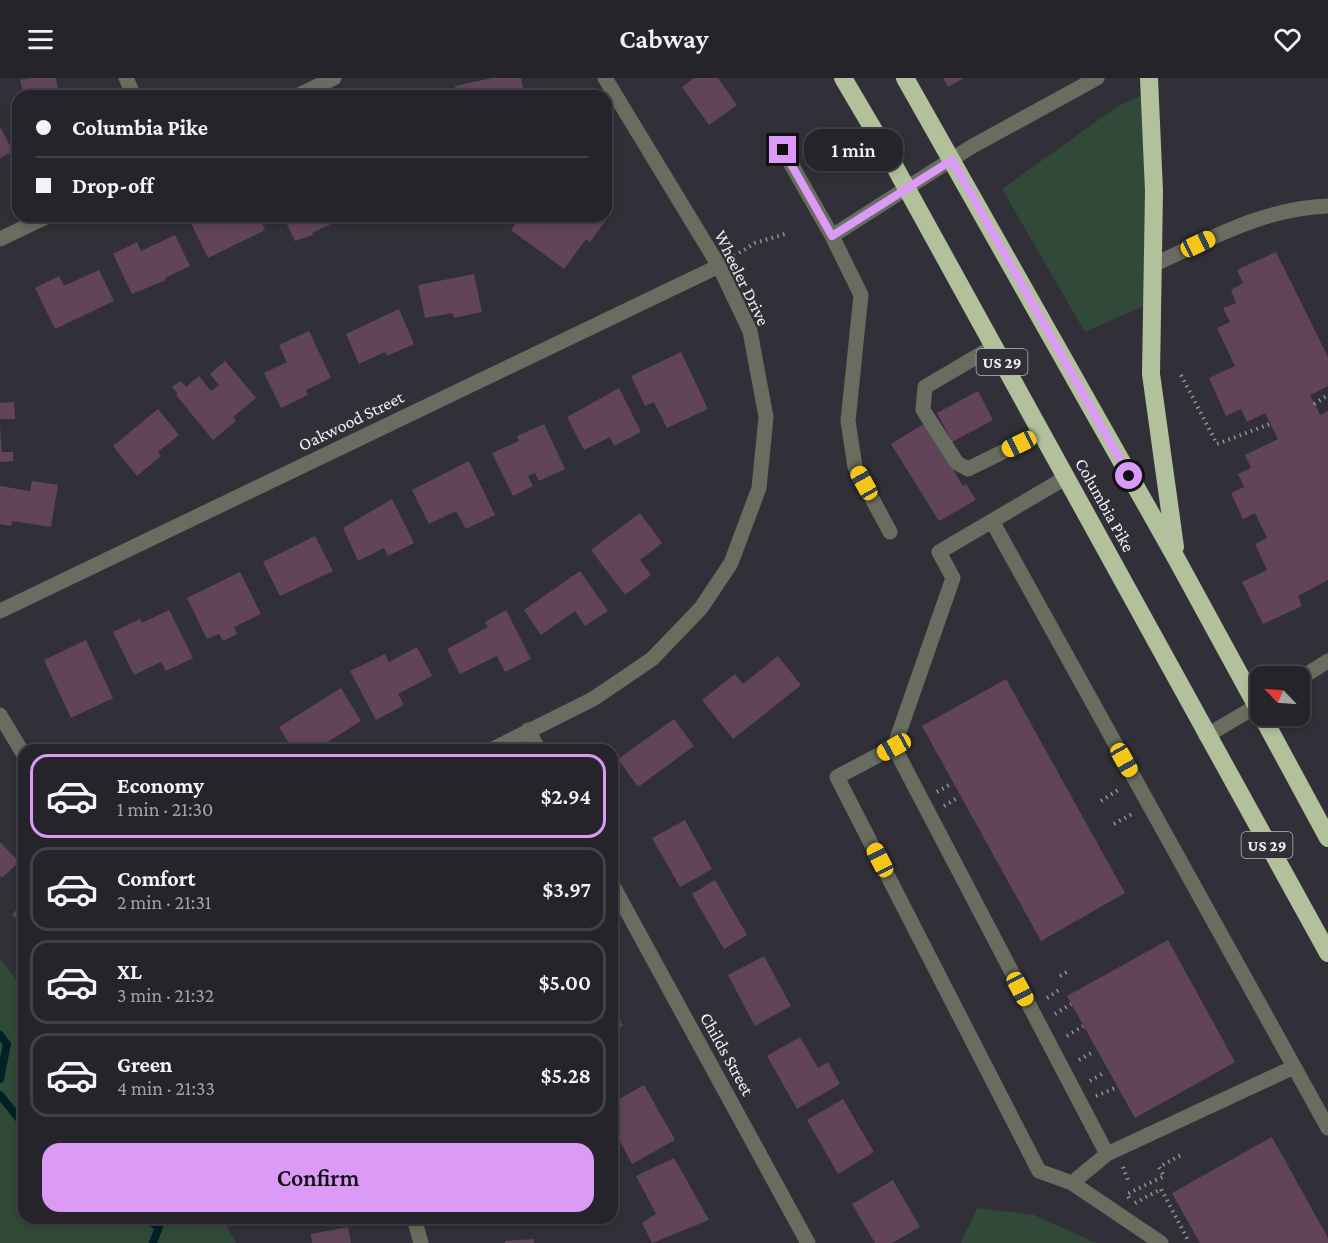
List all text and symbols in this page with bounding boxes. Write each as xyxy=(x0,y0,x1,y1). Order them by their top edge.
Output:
icon: menu xyxy=(24,23,57,56)
icon: heart xyxy=(1271,23,1304,56)
text: Cabway xyxy=(619,24,709,54)
text: Columbia Pike xyxy=(72,115,208,140)
callout: 1 min xyxy=(804,129,903,171)
route end xyxy=(769,136,796,163)
text: 1 min xyxy=(831,139,876,161)
text: Drop-off xyxy=(72,173,154,198)
street label: Wheeler Drive xyxy=(710,227,774,329)
car xyxy=(1178,228,1218,260)
road number: US 29 xyxy=(976,349,1028,375)
street label: Oakwood Street xyxy=(295,386,408,455)
car xyxy=(999,428,1039,460)
street label: Columbia Pike xyxy=(1071,455,1139,555)
route start xyxy=(1115,462,1142,489)
car xyxy=(847,463,881,503)
north arrow xyxy=(1250,666,1310,726)
map controls xyxy=(1250,666,1310,726)
car xyxy=(874,730,914,764)
car xyxy=(1107,740,1141,780)
icon: car xyxy=(45,769,99,823)
text: Economy xyxy=(117,773,204,798)
text: $2.94 xyxy=(541,784,591,809)
text: 1 min · 21:30 xyxy=(117,798,213,820)
road number: US 29 xyxy=(1242,832,1292,858)
car xyxy=(864,840,896,880)
icon: car xyxy=(45,862,99,916)
text: Comfort xyxy=(117,866,195,891)
text: $3.97 xyxy=(543,877,591,902)
text: 2 min · 21:31 xyxy=(117,891,212,913)
icon: car xyxy=(45,955,99,1009)
text: XL xyxy=(117,959,142,984)
car xyxy=(1004,969,1036,1009)
text: $5.00 xyxy=(539,970,591,995)
text: 3 min · 21:32 xyxy=(117,984,214,1006)
street label: Childs Street xyxy=(696,1009,759,1100)
icon: car xyxy=(45,1048,99,1102)
text: Green xyxy=(117,1052,173,1077)
text: $5.28 xyxy=(541,1063,591,1088)
text: 4 min · 21:33 xyxy=(117,1077,215,1099)
button: Confirm xyxy=(42,1143,594,1212)

